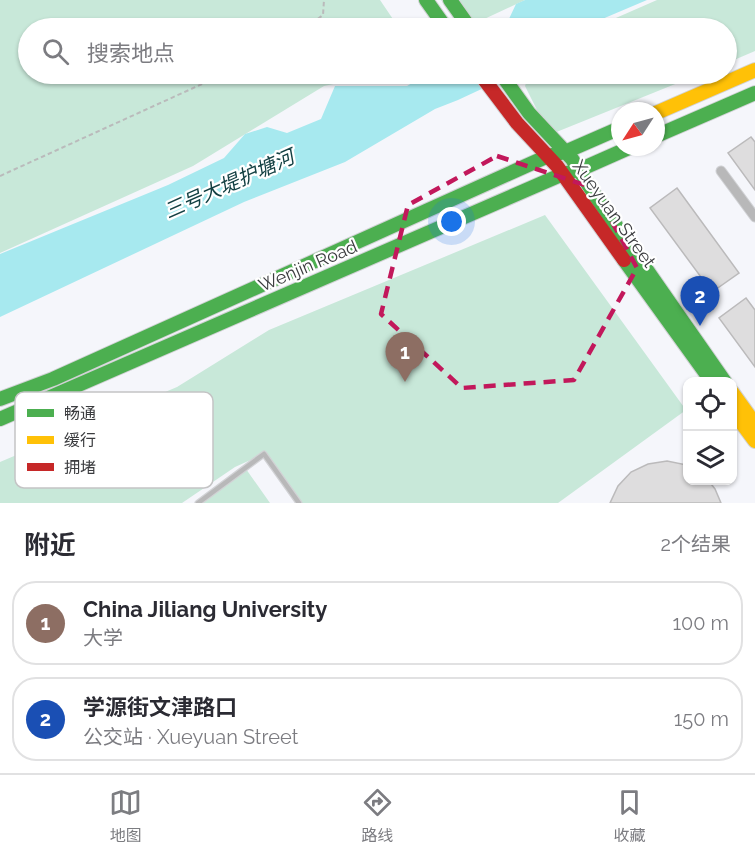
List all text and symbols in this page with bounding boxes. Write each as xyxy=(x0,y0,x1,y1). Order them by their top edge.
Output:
search box xyxy=(18,18,737,84)
icon: search xyxy=(39,35,72,68)
text: 搜索地点 xyxy=(87,40,175,66)
north arrow xyxy=(611,102,665,156)
water label: 三号大堤护塘河 xyxy=(160,143,301,223)
street label: Xueyuan Street xyxy=(569,156,660,271)
your location xyxy=(437,207,466,236)
street label: Wenjin Road xyxy=(255,235,360,296)
pin: 2 xyxy=(680,276,720,326)
pin: 1 xyxy=(386,332,424,382)
map controls xyxy=(683,377,737,485)
button: locate xyxy=(683,377,737,431)
legend xyxy=(15,392,213,488)
text: 畅通 xyxy=(64,404,96,423)
text: 缓行 xyxy=(64,431,96,450)
button: layers xyxy=(683,431,737,485)
text: 拥堵 xyxy=(64,458,96,477)
text: 附近 xyxy=(24,530,76,560)
text: 2个结果 xyxy=(661,532,731,556)
text: China Jiliang University xyxy=(83,596,327,622)
text: 1 xyxy=(41,611,50,635)
text: 100 m xyxy=(672,611,729,635)
text: 大学 xyxy=(83,626,123,650)
text: 学源街文津路口 xyxy=(83,694,237,720)
text: 2 xyxy=(40,707,51,731)
text: 150 m xyxy=(674,707,729,731)
text: 公交站 · Xueyuan Street xyxy=(83,725,298,749)
tab: 地图 xyxy=(109,786,142,846)
tab: 路线 xyxy=(361,786,394,846)
tab: 收藏 xyxy=(613,786,646,846)

